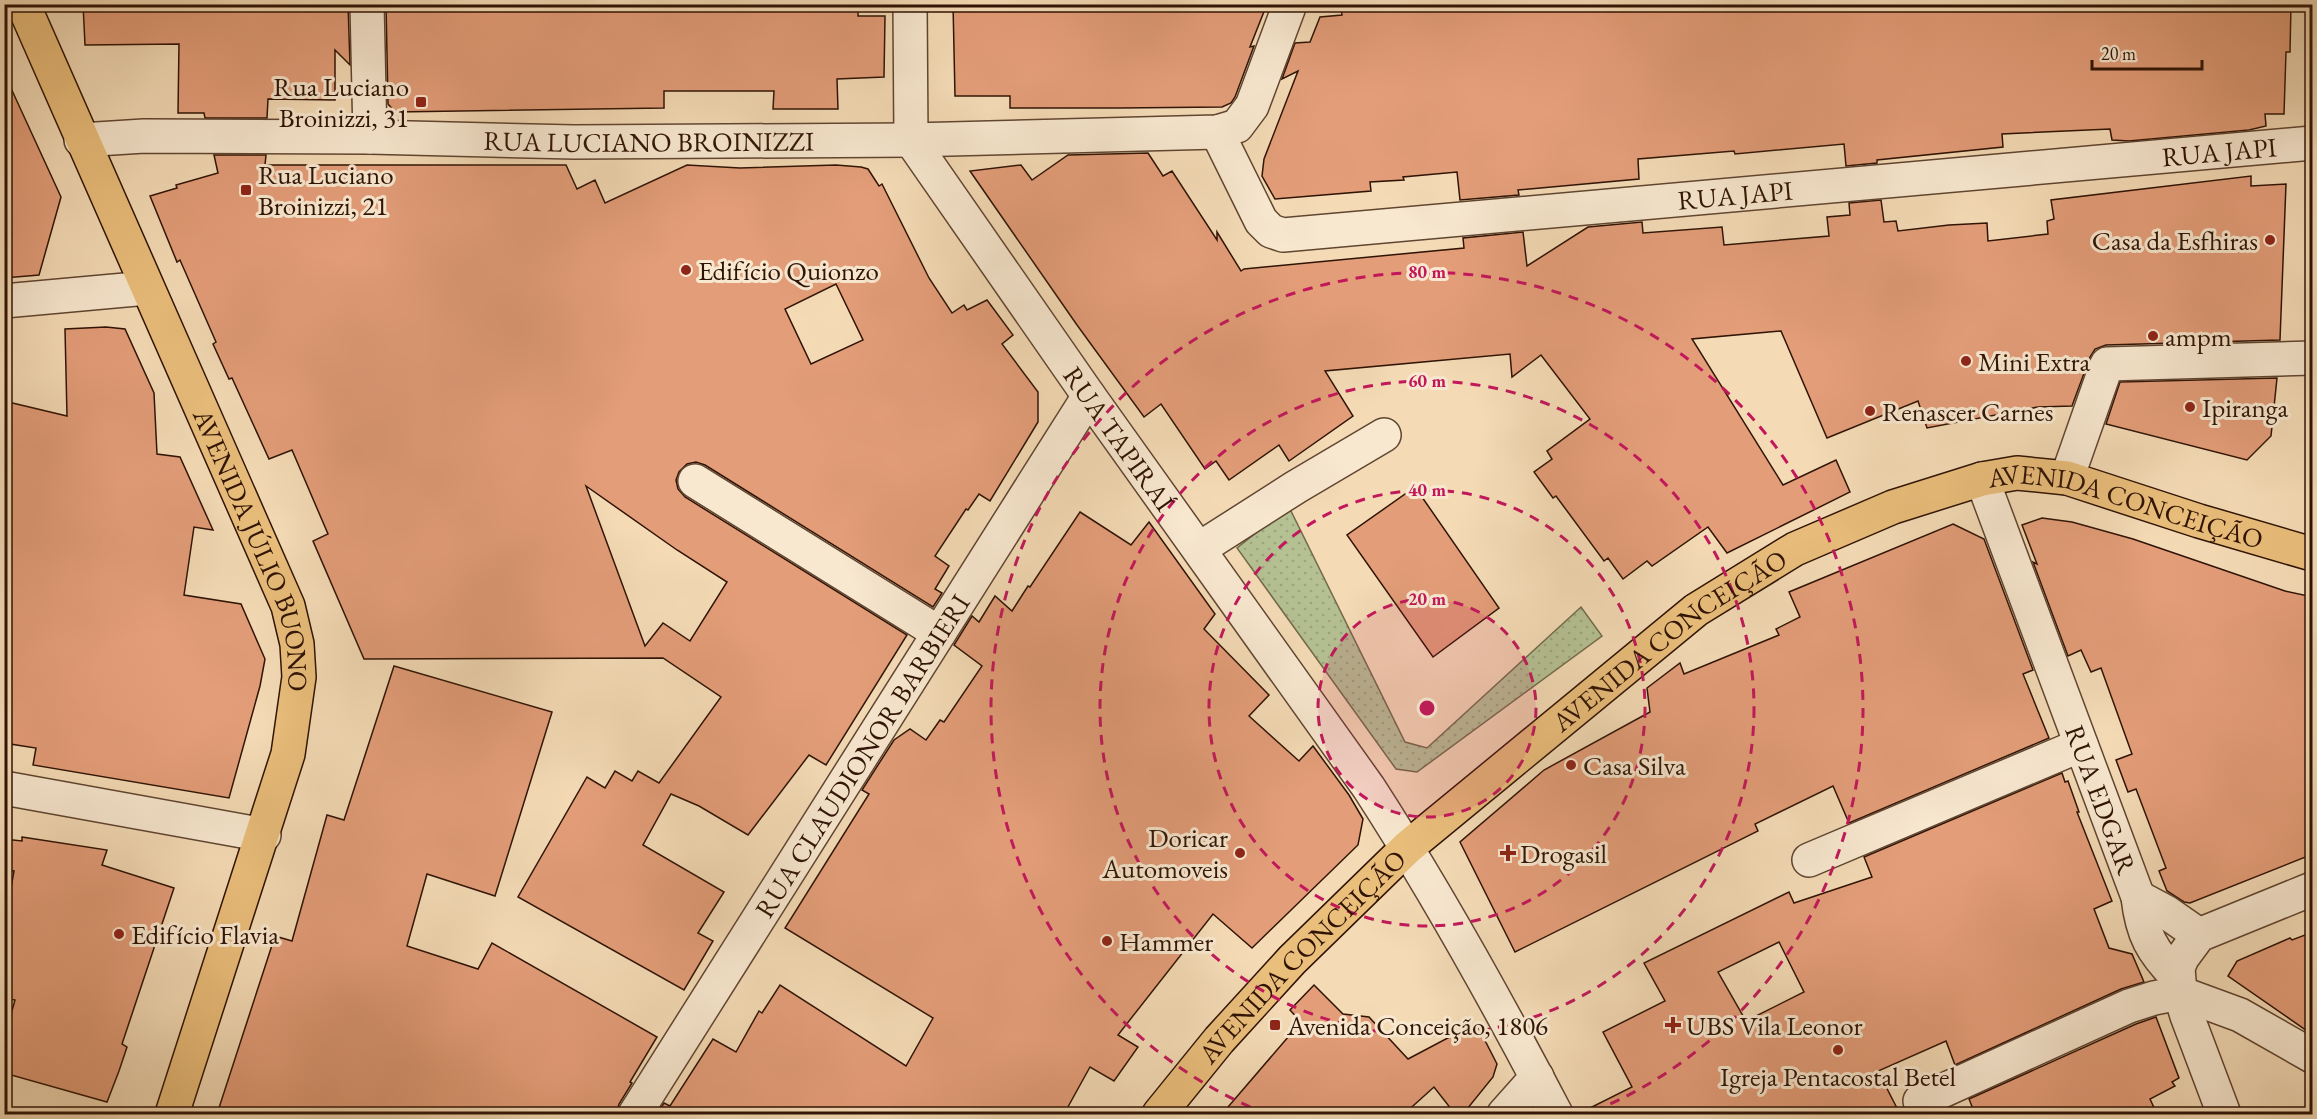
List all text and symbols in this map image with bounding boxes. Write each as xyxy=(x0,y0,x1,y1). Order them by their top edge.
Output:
scale bar xyxy=(2092,33,2202,71)
text: 20 m xyxy=(2101,42,2136,65)
place label: Rua Luciano Broinizzi, 31 xyxy=(273,69,409,135)
marker: Rua Luciano Broinizzi, 31 xyxy=(414,95,428,109)
street label: RUA LUCIANO BROINIZZI xyxy=(483,122,814,160)
street label: RUA JAPI xyxy=(2160,129,2278,174)
place label: Rua Luciano Broinizzi, 21 xyxy=(258,157,394,223)
street label: RUA JAPI xyxy=(1676,172,1794,217)
marker: Rua Luciano Broinizzi, 21 xyxy=(239,183,253,197)
place label: Casa da Esfhiras xyxy=(2092,223,2258,258)
marker: Casa da Esfhiras xyxy=(2263,233,2277,247)
place label: Edifício Quionzo xyxy=(698,253,879,288)
text: 80 m xyxy=(1408,260,1446,283)
marker: Edifício Quionzo xyxy=(679,263,693,277)
place label: ampm xyxy=(2165,319,2232,354)
marker: ampm xyxy=(2146,329,2160,343)
place label: Mini Extra xyxy=(1978,344,2091,379)
marker: Mini Extra xyxy=(1959,354,1973,368)
street label: RUA TAPIRAÍ xyxy=(1056,359,1183,518)
text: 60 m xyxy=(1408,369,1446,392)
place label: Ipiranga xyxy=(2202,390,2289,425)
place label: Renascer Carnes xyxy=(1882,394,2053,429)
marker: Ipiranga xyxy=(2183,400,2197,414)
street label: AVENIDA JÚLIO BUONO xyxy=(185,402,317,694)
marker: Renascer Carnes xyxy=(1863,404,1877,418)
street label: AVENIDA CONCEIÇÃO xyxy=(1984,455,2267,556)
text: 40 m xyxy=(1408,478,1446,501)
street label: AVENIDA CONCEIÇÃO xyxy=(1544,541,1793,740)
street label: RUA CLAUDIONOR BARBIERI xyxy=(746,587,977,924)
text: 20 m xyxy=(1408,587,1446,610)
centre of rings xyxy=(1417,698,1437,718)
street label: RUA EDGAR xyxy=(2058,720,2146,880)
place label: Casa Silva xyxy=(1583,748,1686,783)
marker: Casa Silva xyxy=(1564,758,1578,772)
place label: Doricar Automoveis xyxy=(1101,820,1228,886)
place label: Drogasil xyxy=(1520,836,1607,871)
street label: AVENIDA CONCEIÇÃO xyxy=(1189,841,1413,1071)
marker: Doricar Automoveis xyxy=(1233,846,1247,860)
marker: Drogasil xyxy=(1501,846,1515,860)
place label: Edifício Flavia xyxy=(131,917,279,952)
place label: Hammer xyxy=(1119,924,1213,959)
marker: Edifício Flavia xyxy=(112,927,126,941)
marker: Hammer xyxy=(1100,934,1114,948)
place label: Avenida Conceição, 1806 xyxy=(1286,1008,1548,1043)
place label: UBS Vila Leonor xyxy=(1686,1008,1863,1043)
marker: UBS Vila Leonor xyxy=(1664,1016,1682,1034)
marker: Avenida Conceição, 1806 xyxy=(1268,1018,1282,1032)
marker: Igreja Pentacostal Betel xyxy=(1831,1043,1845,1057)
place label: Igreja Pentacostal Betel xyxy=(1720,1059,1956,1094)

